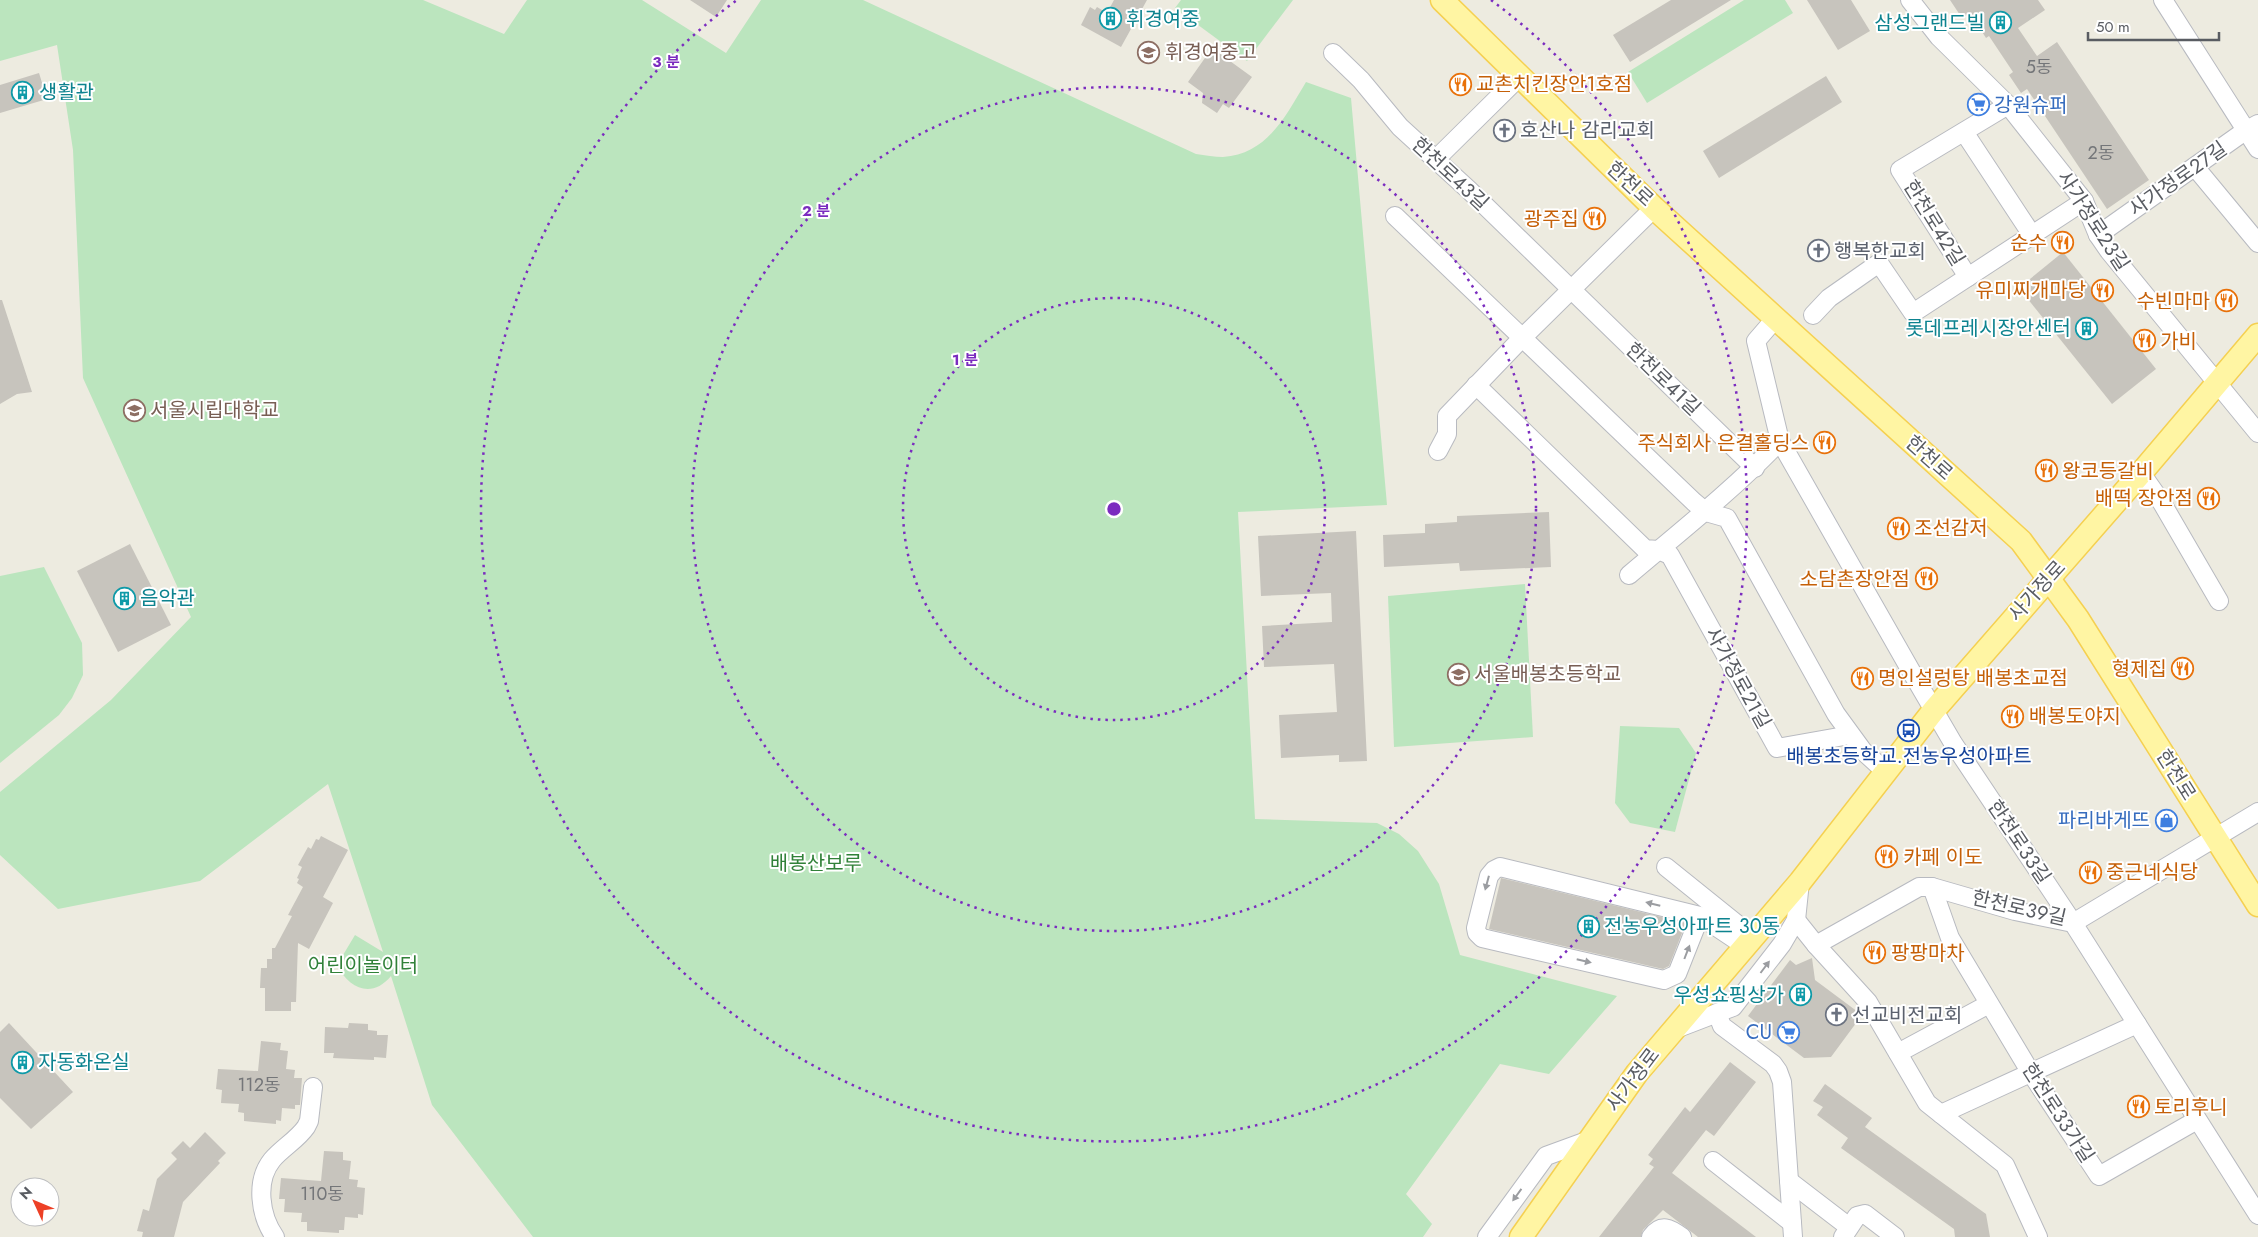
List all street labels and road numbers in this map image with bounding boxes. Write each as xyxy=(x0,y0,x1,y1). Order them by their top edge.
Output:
street label: 한천로43길 xyxy=(1405,131,1495,217)
street label: 사가정로27길 xyxy=(2123,134,2233,224)
street label: 한천로 xyxy=(1600,155,1660,213)
street label: 사가정로23길 xyxy=(2050,165,2136,277)
street label: 한천로42길 xyxy=(1896,174,1972,272)
street label: 한천로41길 xyxy=(1619,336,1707,422)
street label: 한천로 xyxy=(1899,429,1959,487)
street label: 사가정로 xyxy=(2002,554,2072,628)
street label: 사가정로21길 xyxy=(1698,622,1778,734)
street label: 한천로 xyxy=(2149,744,2203,806)
street label: 한천로33길 xyxy=(1980,794,2058,890)
street label: 한천로39길 xyxy=(1969,883,2069,933)
street label: 사가정로 xyxy=(1599,1042,1667,1118)
street label: 한천로33가길 xyxy=(2015,1057,2101,1169)

